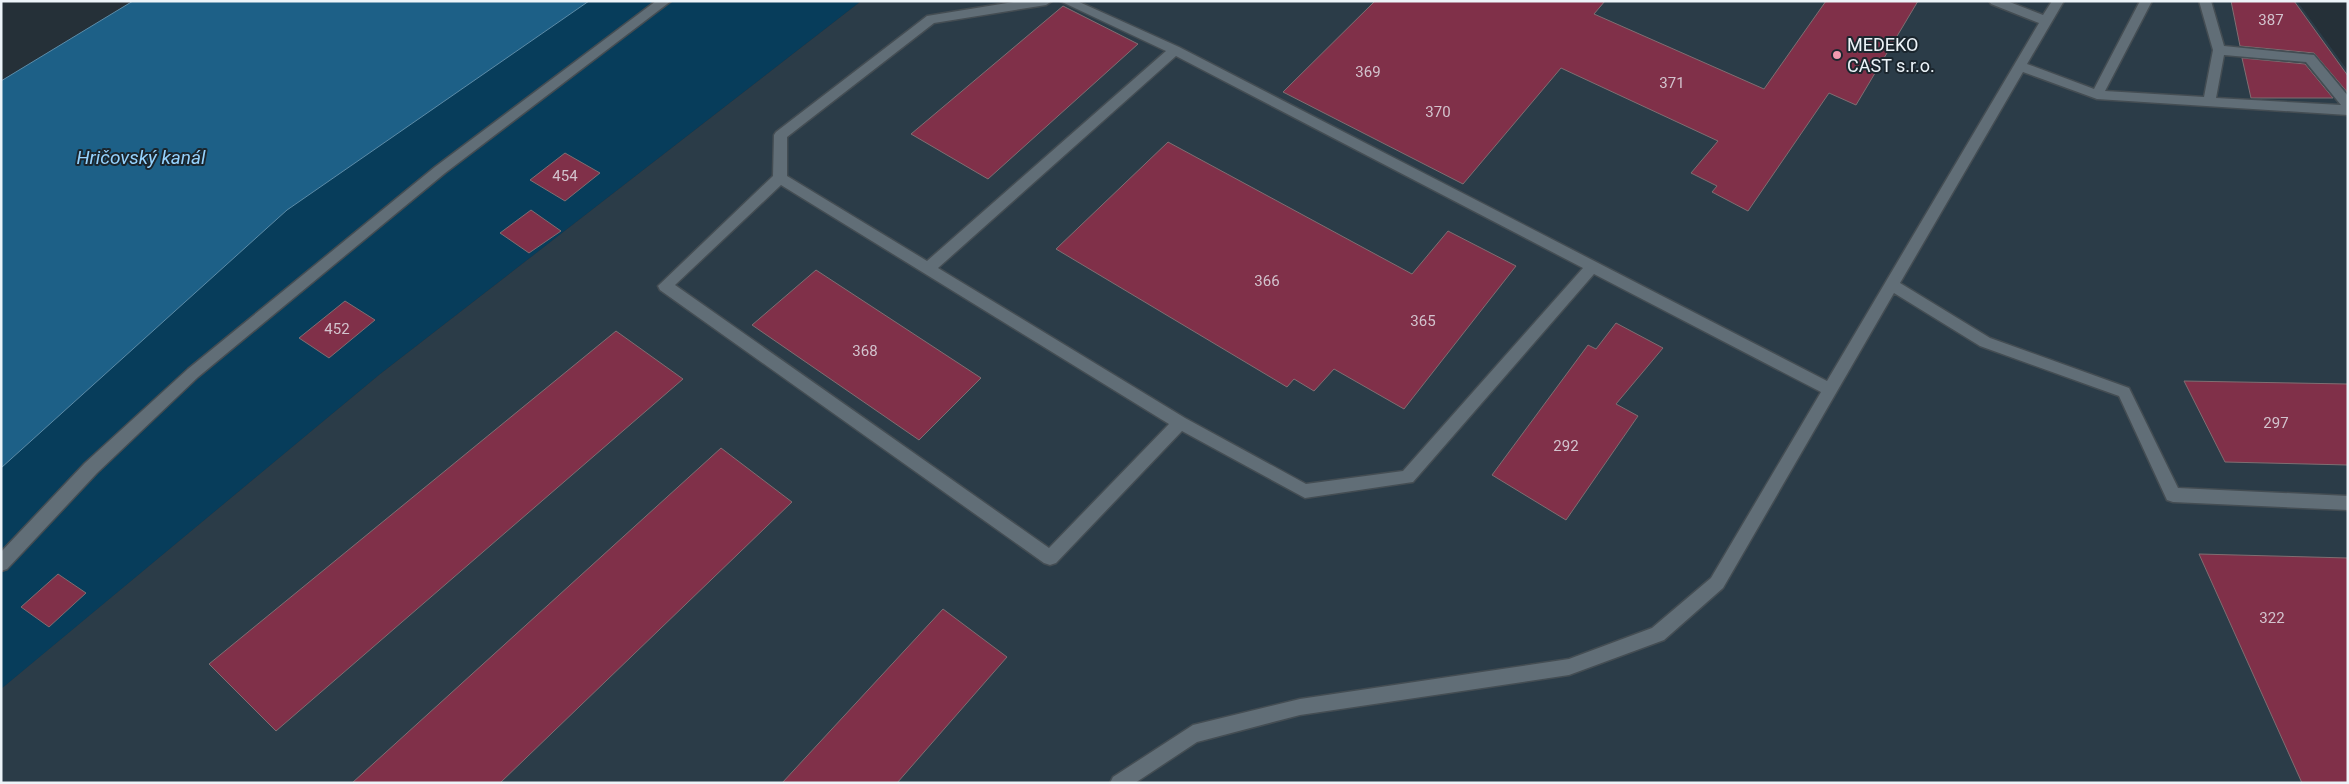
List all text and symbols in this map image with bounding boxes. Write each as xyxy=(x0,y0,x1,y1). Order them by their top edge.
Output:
house number: 387 xyxy=(2258,11,2284,29)
place label: MEDEKO CAST s.r.o. xyxy=(1847,34,1935,76)
marker: MEDEKO CAST s.r.o. xyxy=(1831,49,1843,61)
house number: 369 xyxy=(1355,63,1381,81)
house number: 371 xyxy=(1659,74,1685,92)
house number: 370 xyxy=(1425,103,1451,121)
water label: Hričovský kanál xyxy=(76,146,206,169)
house number: 454 xyxy=(552,167,578,185)
house number: 366 xyxy=(1254,272,1280,290)
house number: 365 xyxy=(1410,312,1436,330)
house number: 452 xyxy=(324,320,350,338)
house number: 368 xyxy=(852,342,878,360)
house number: 297 xyxy=(2263,414,2289,432)
house number: 292 xyxy=(1553,437,1579,455)
house number: 322 xyxy=(2259,609,2285,627)

